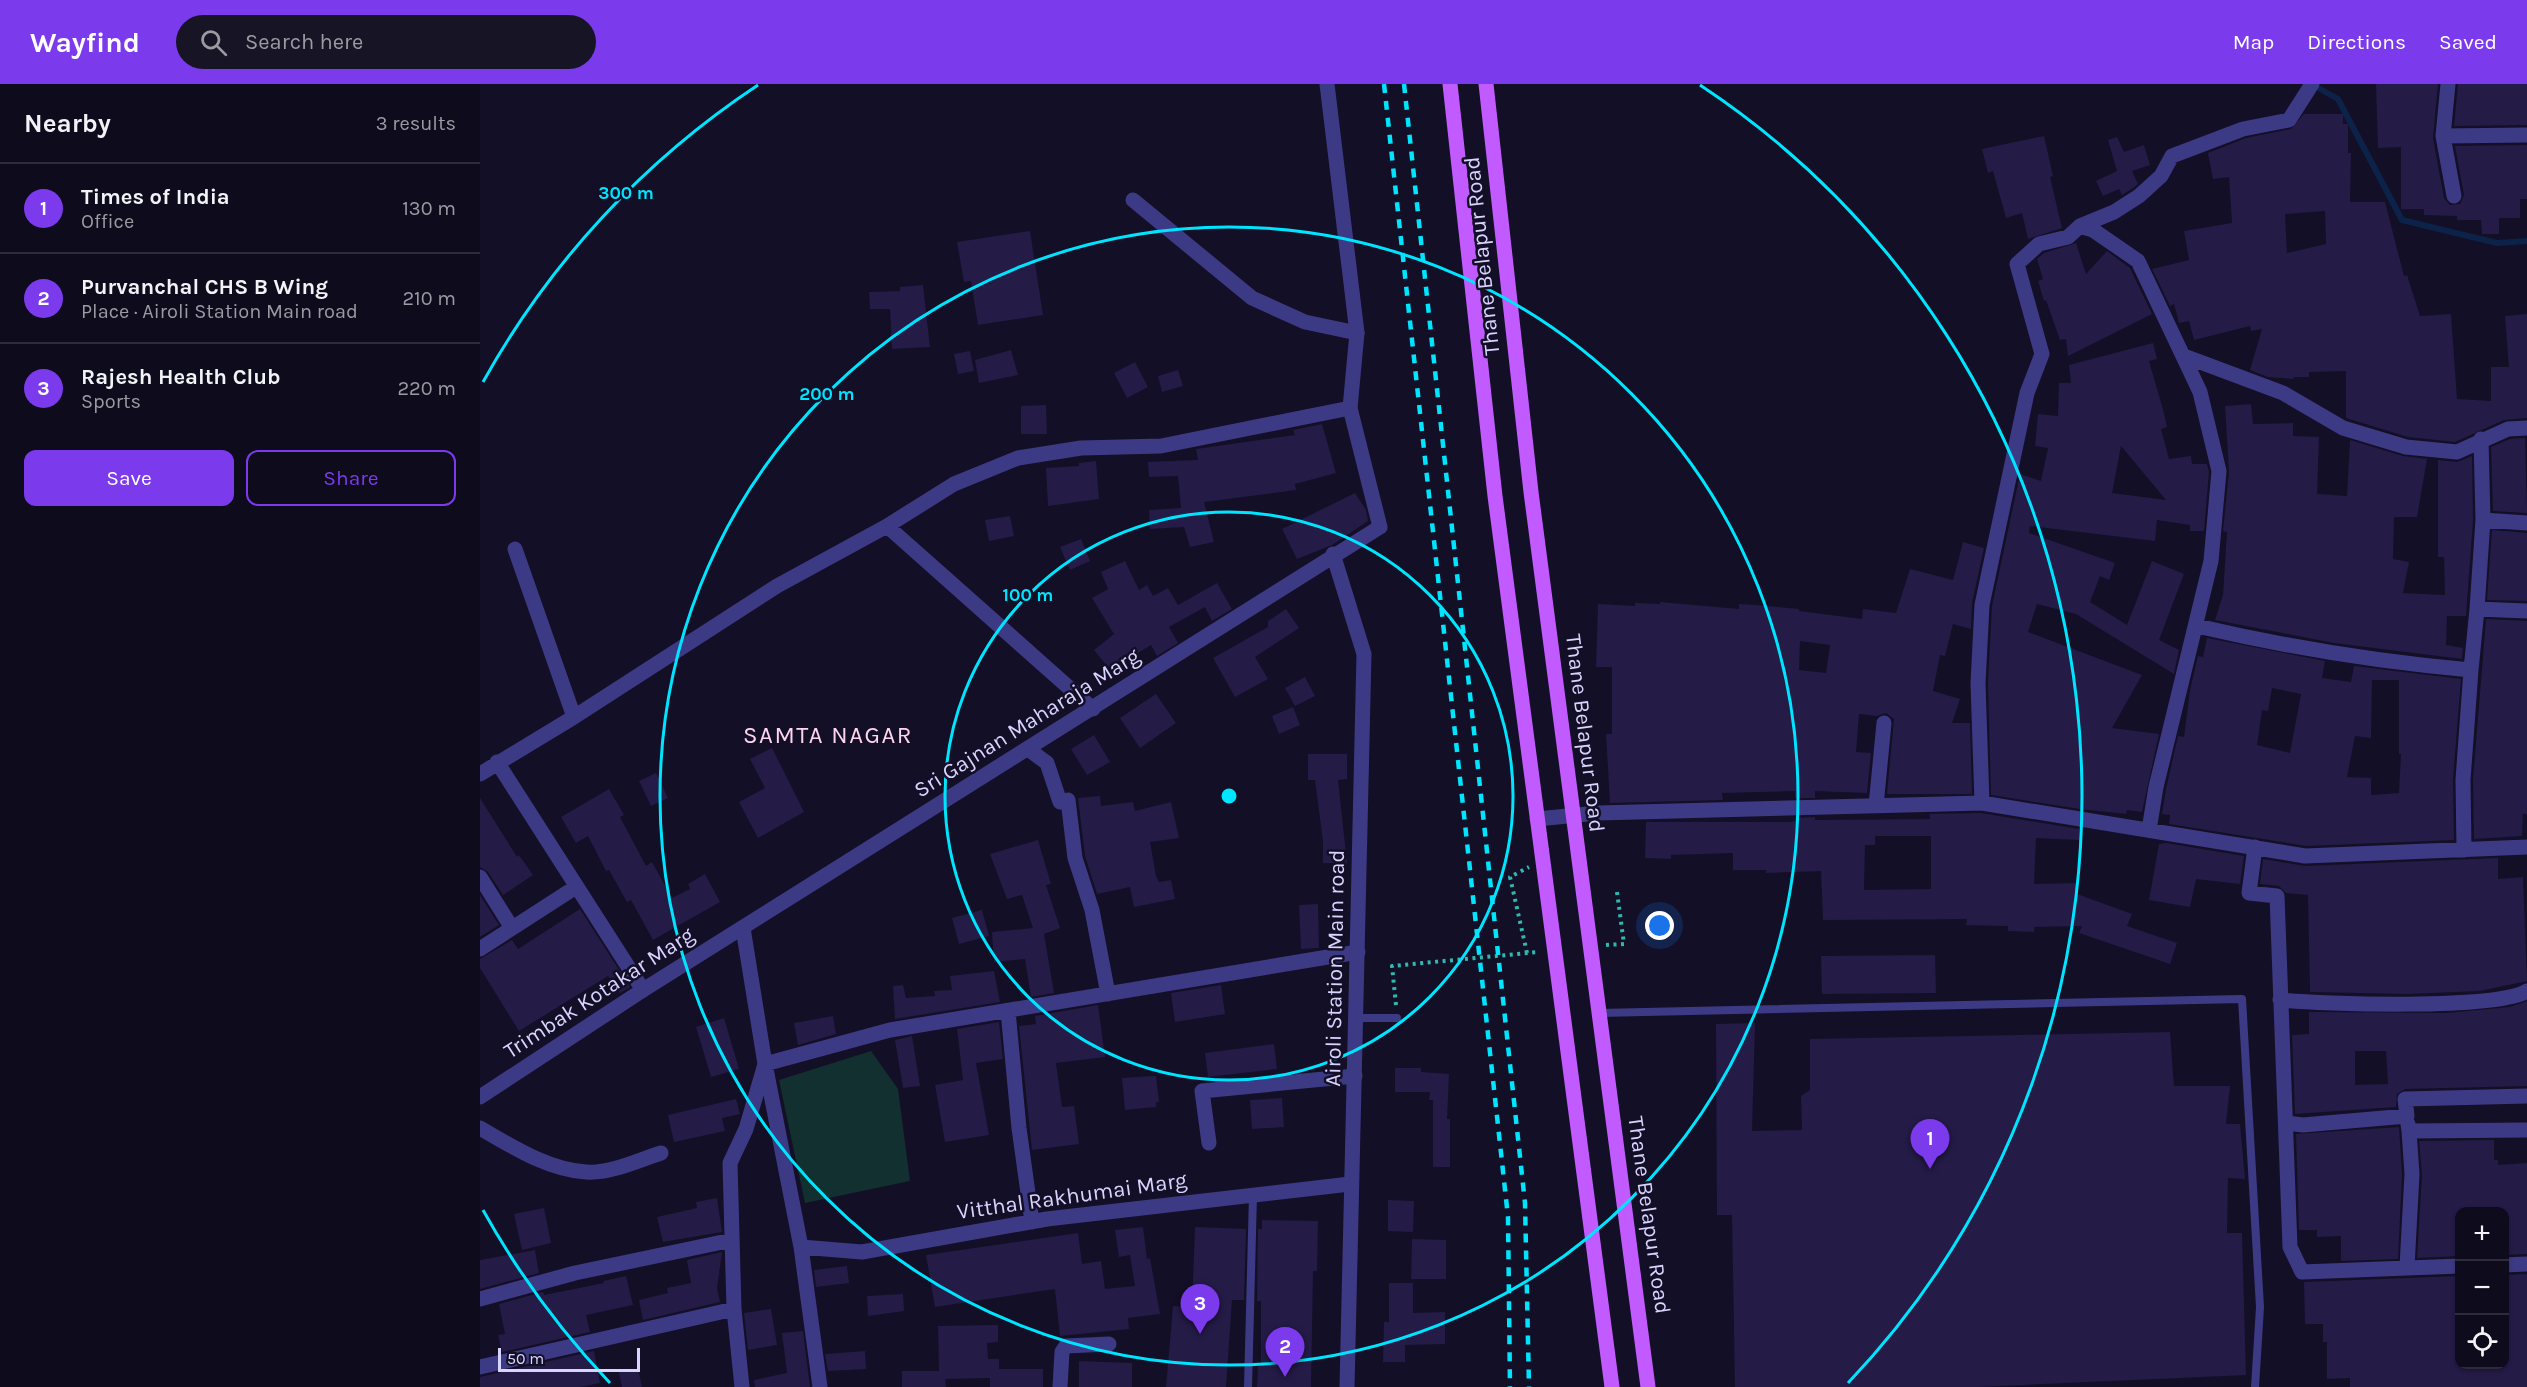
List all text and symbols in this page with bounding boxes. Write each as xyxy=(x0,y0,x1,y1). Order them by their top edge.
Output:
search box xyxy=(176,15,596,69)
text: Wayfind xyxy=(30,26,140,59)
icon: search xyxy=(197,26,230,59)
text: Search here xyxy=(245,29,363,55)
text: Map xyxy=(2233,30,2274,54)
text: Directions xyxy=(2307,30,2406,54)
text: Saved xyxy=(2439,30,2497,54)
text: Nearby xyxy=(24,108,111,139)
text: 3 results xyxy=(376,112,456,135)
street label: Thane Belapur Road xyxy=(1459,155,1505,357)
text: 300 m xyxy=(598,182,654,204)
text: Times of India xyxy=(81,184,230,210)
text: 1 xyxy=(40,197,47,220)
text: 130 m xyxy=(402,197,456,220)
text: Office xyxy=(81,210,134,233)
text: Purvanchal CHS B Wing xyxy=(81,274,328,300)
text: 2 xyxy=(37,287,50,310)
text: 210 m xyxy=(402,287,456,310)
text: Place · Airoli Station Main road xyxy=(81,300,358,323)
text: Rajesh Health Club xyxy=(81,364,281,390)
text: 3 xyxy=(37,377,50,400)
text: 220 m xyxy=(397,377,456,400)
text: 200 m xyxy=(799,383,855,405)
text: Sports xyxy=(81,390,141,413)
button: Save xyxy=(24,450,234,506)
button: Share xyxy=(246,450,456,506)
text: 100 m xyxy=(1003,584,1053,606)
street label: Thane Belapur Road xyxy=(1560,632,1610,834)
street label: Sri Gajnan Maharaja Marg xyxy=(909,642,1145,803)
district label: SAMTA NAGAR xyxy=(743,721,913,749)
centre of rings xyxy=(1219,786,1239,806)
street label: Airoli Station Main road xyxy=(1320,849,1350,1087)
your location xyxy=(1645,911,1674,940)
street label: Trimbak Kotakar Marg xyxy=(499,921,699,1064)
street label: Thane Belapur Road xyxy=(1622,1114,1676,1316)
pin: 1 xyxy=(1910,1120,1950,1169)
street label: Vitthal Rakhumai Marg xyxy=(955,1167,1189,1225)
map controls xyxy=(2455,1207,2509,1369)
button: + xyxy=(2455,1207,2509,1261)
button: − xyxy=(2455,1261,2509,1315)
pin: 3 xyxy=(1180,1284,1220,1334)
button: locate xyxy=(2455,1315,2509,1369)
pin: 2 xyxy=(1266,1328,1304,1377)
scale bar xyxy=(498,1345,640,1372)
text: 50 m xyxy=(507,1349,544,1368)

